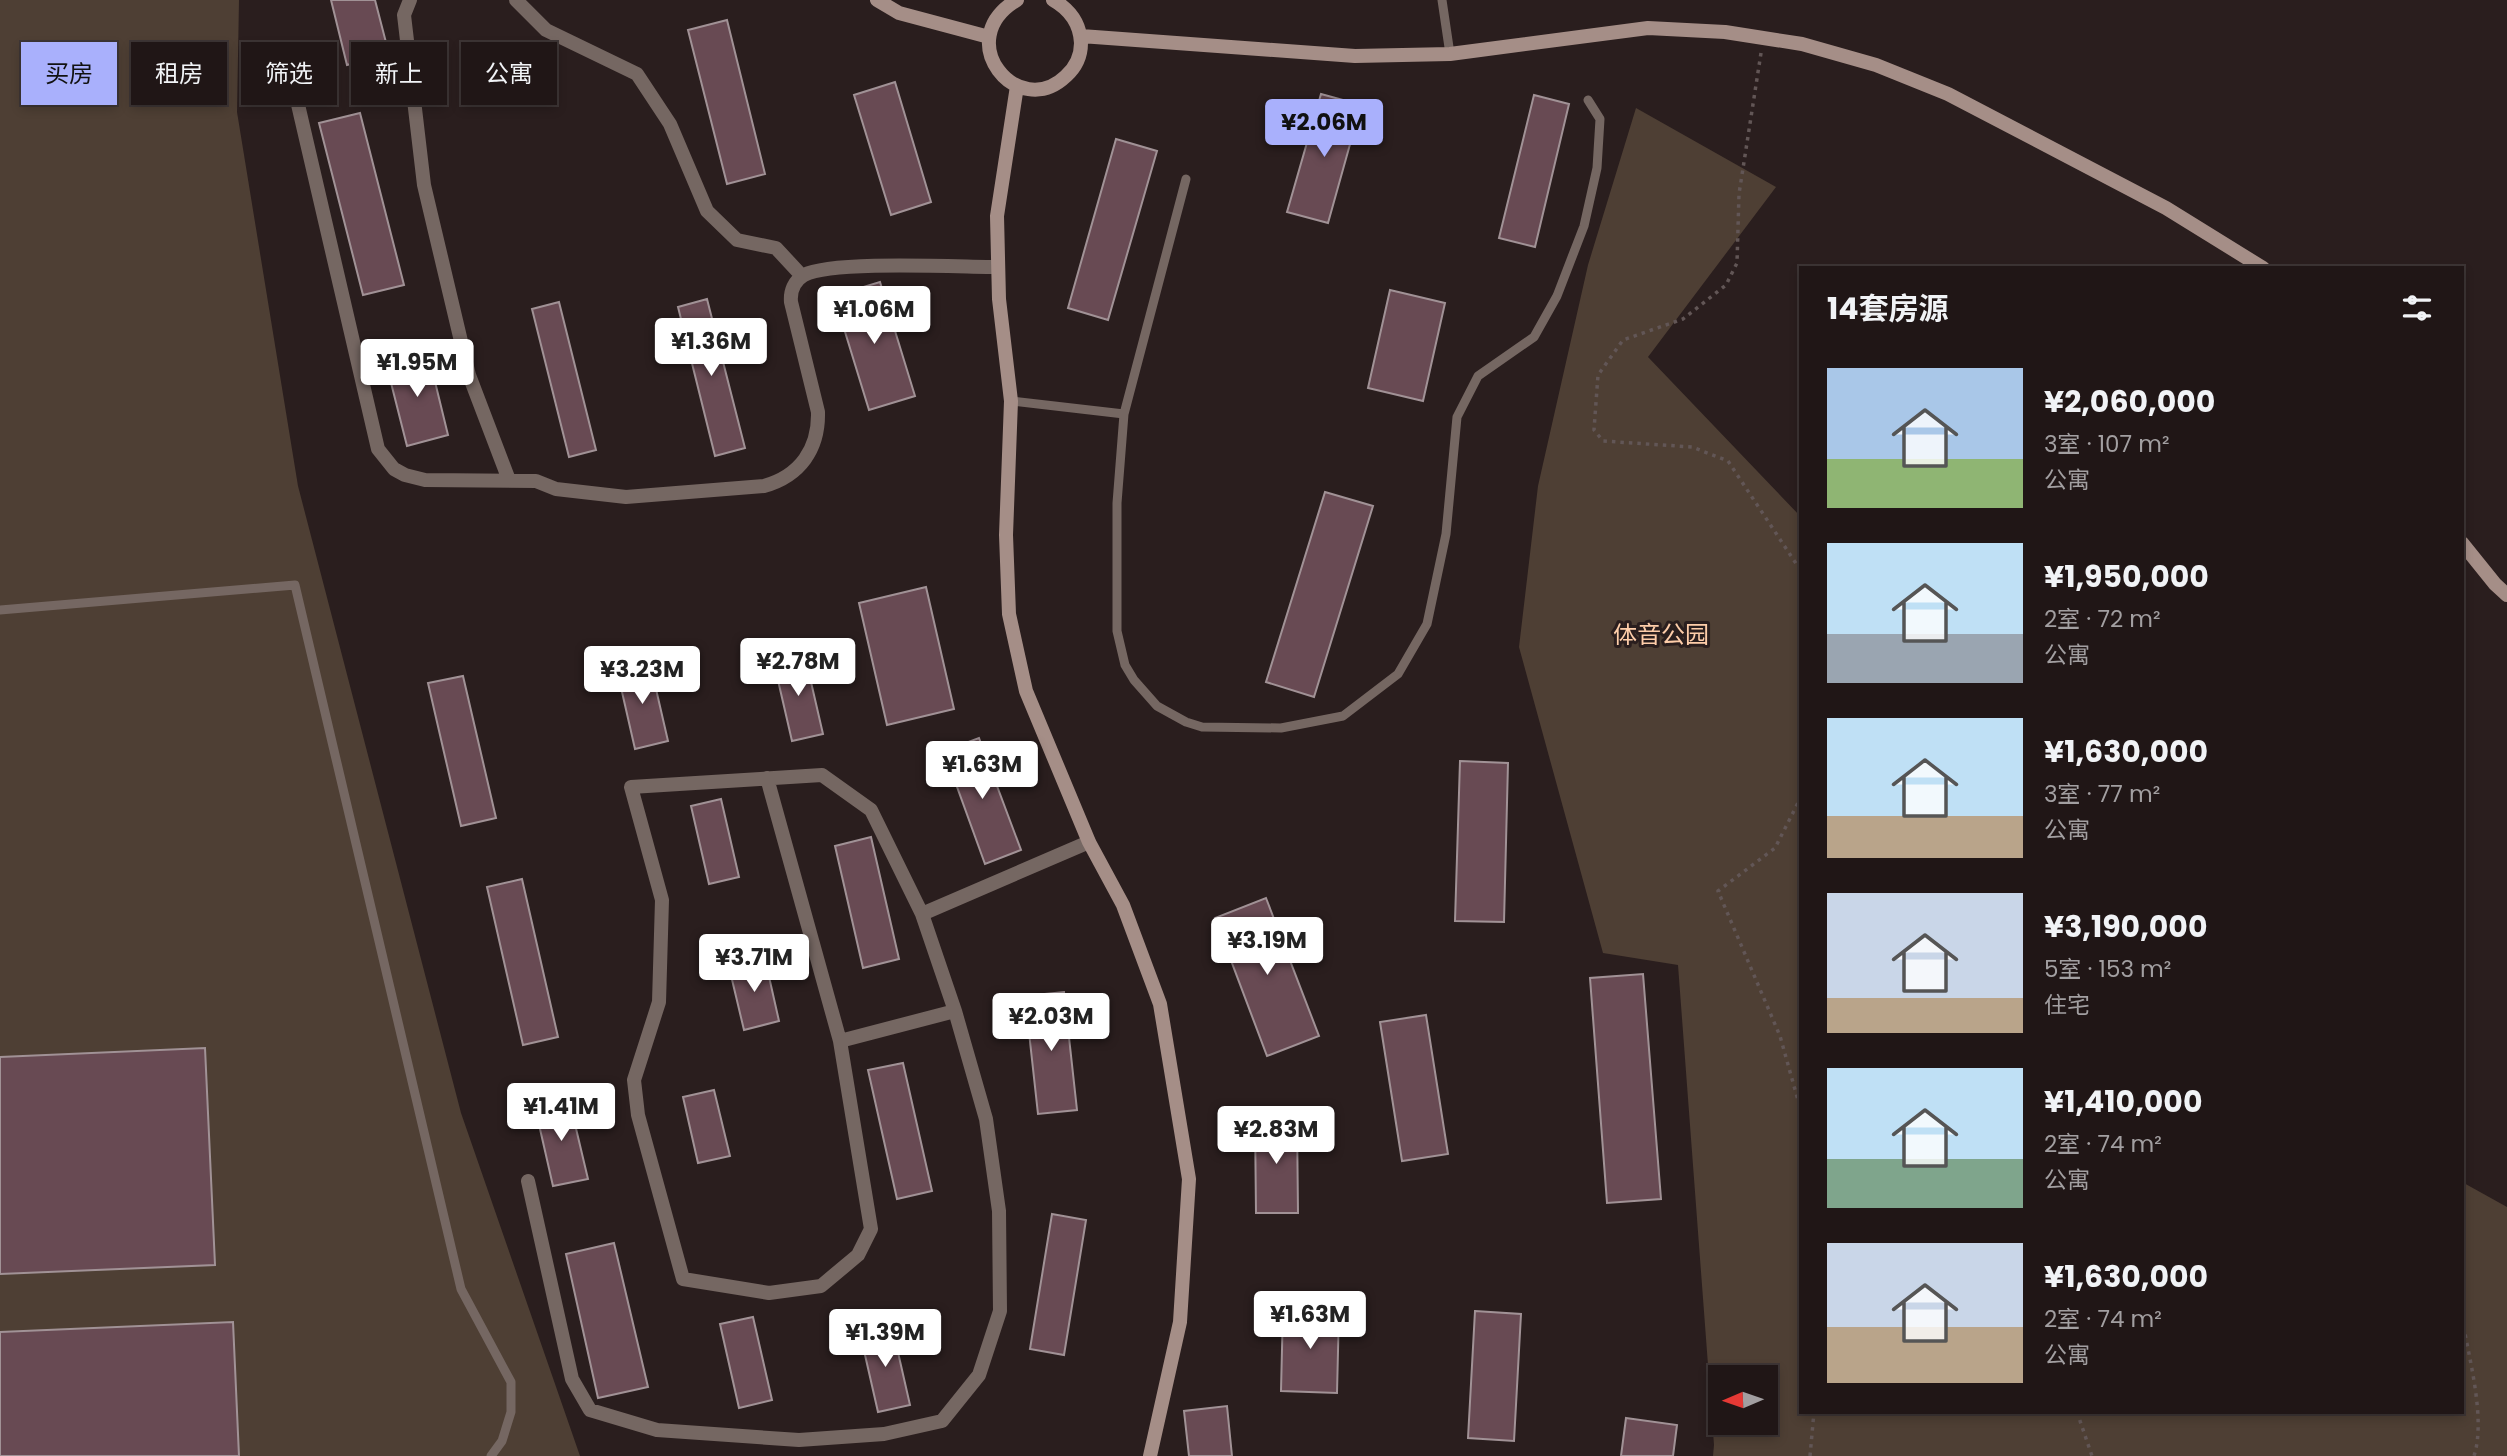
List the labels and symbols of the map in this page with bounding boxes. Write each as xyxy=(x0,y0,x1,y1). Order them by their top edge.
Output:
pin: ¥2.06M xyxy=(1267,100,1381,159)
pin: ¥1.06M xyxy=(817,286,931,346)
pin: ¥1.36M xyxy=(654,318,768,378)
pin: ¥1.95M xyxy=(360,340,474,399)
park label: 体音公园 xyxy=(1613,618,1709,651)
pin: ¥2.78M xyxy=(741,638,855,698)
pin: ¥3.23M xyxy=(585,646,699,706)
pin: ¥1.63M xyxy=(925,742,1039,801)
pin: ¥3.19M xyxy=(1210,918,1324,977)
pin: ¥3.71M xyxy=(697,934,811,994)
pin: ¥2.03M xyxy=(994,993,1108,1053)
pin: ¥1.41M xyxy=(504,1084,618,1143)
pin: ¥2.83M xyxy=(1219,1106,1333,1166)
pin: ¥1.63M xyxy=(1253,1292,1367,1351)
pin: ¥1.39M xyxy=(828,1310,942,1369)
north arrow xyxy=(1708,1365,1778,1435)

